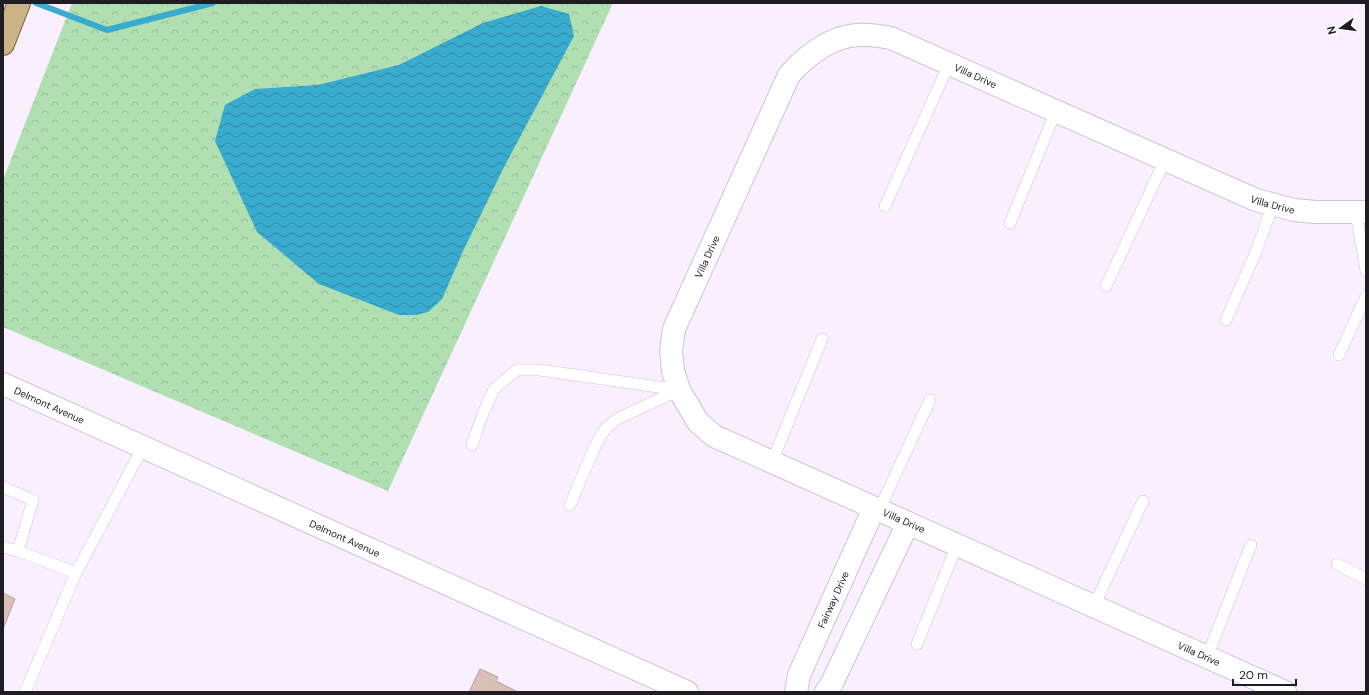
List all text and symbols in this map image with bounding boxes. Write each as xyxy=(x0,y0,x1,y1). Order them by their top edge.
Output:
north arrow xyxy=(1321,8,1361,48)
text: N xyxy=(1324,25,1339,36)
street label: Villa Drive xyxy=(952,60,999,91)
street label: Villa Drive xyxy=(1248,192,1297,217)
street label: Villa Drive xyxy=(692,233,722,280)
street label: Delmont Avenue xyxy=(12,383,87,427)
street label: Villa Drive xyxy=(881,506,928,536)
street label: Delmont Avenue xyxy=(308,516,383,560)
street label: Fairway Drive xyxy=(814,569,852,630)
street label: Villa Drive xyxy=(1176,639,1223,669)
scale bar xyxy=(1233,661,1296,687)
text: 20 m xyxy=(1239,667,1268,683)

